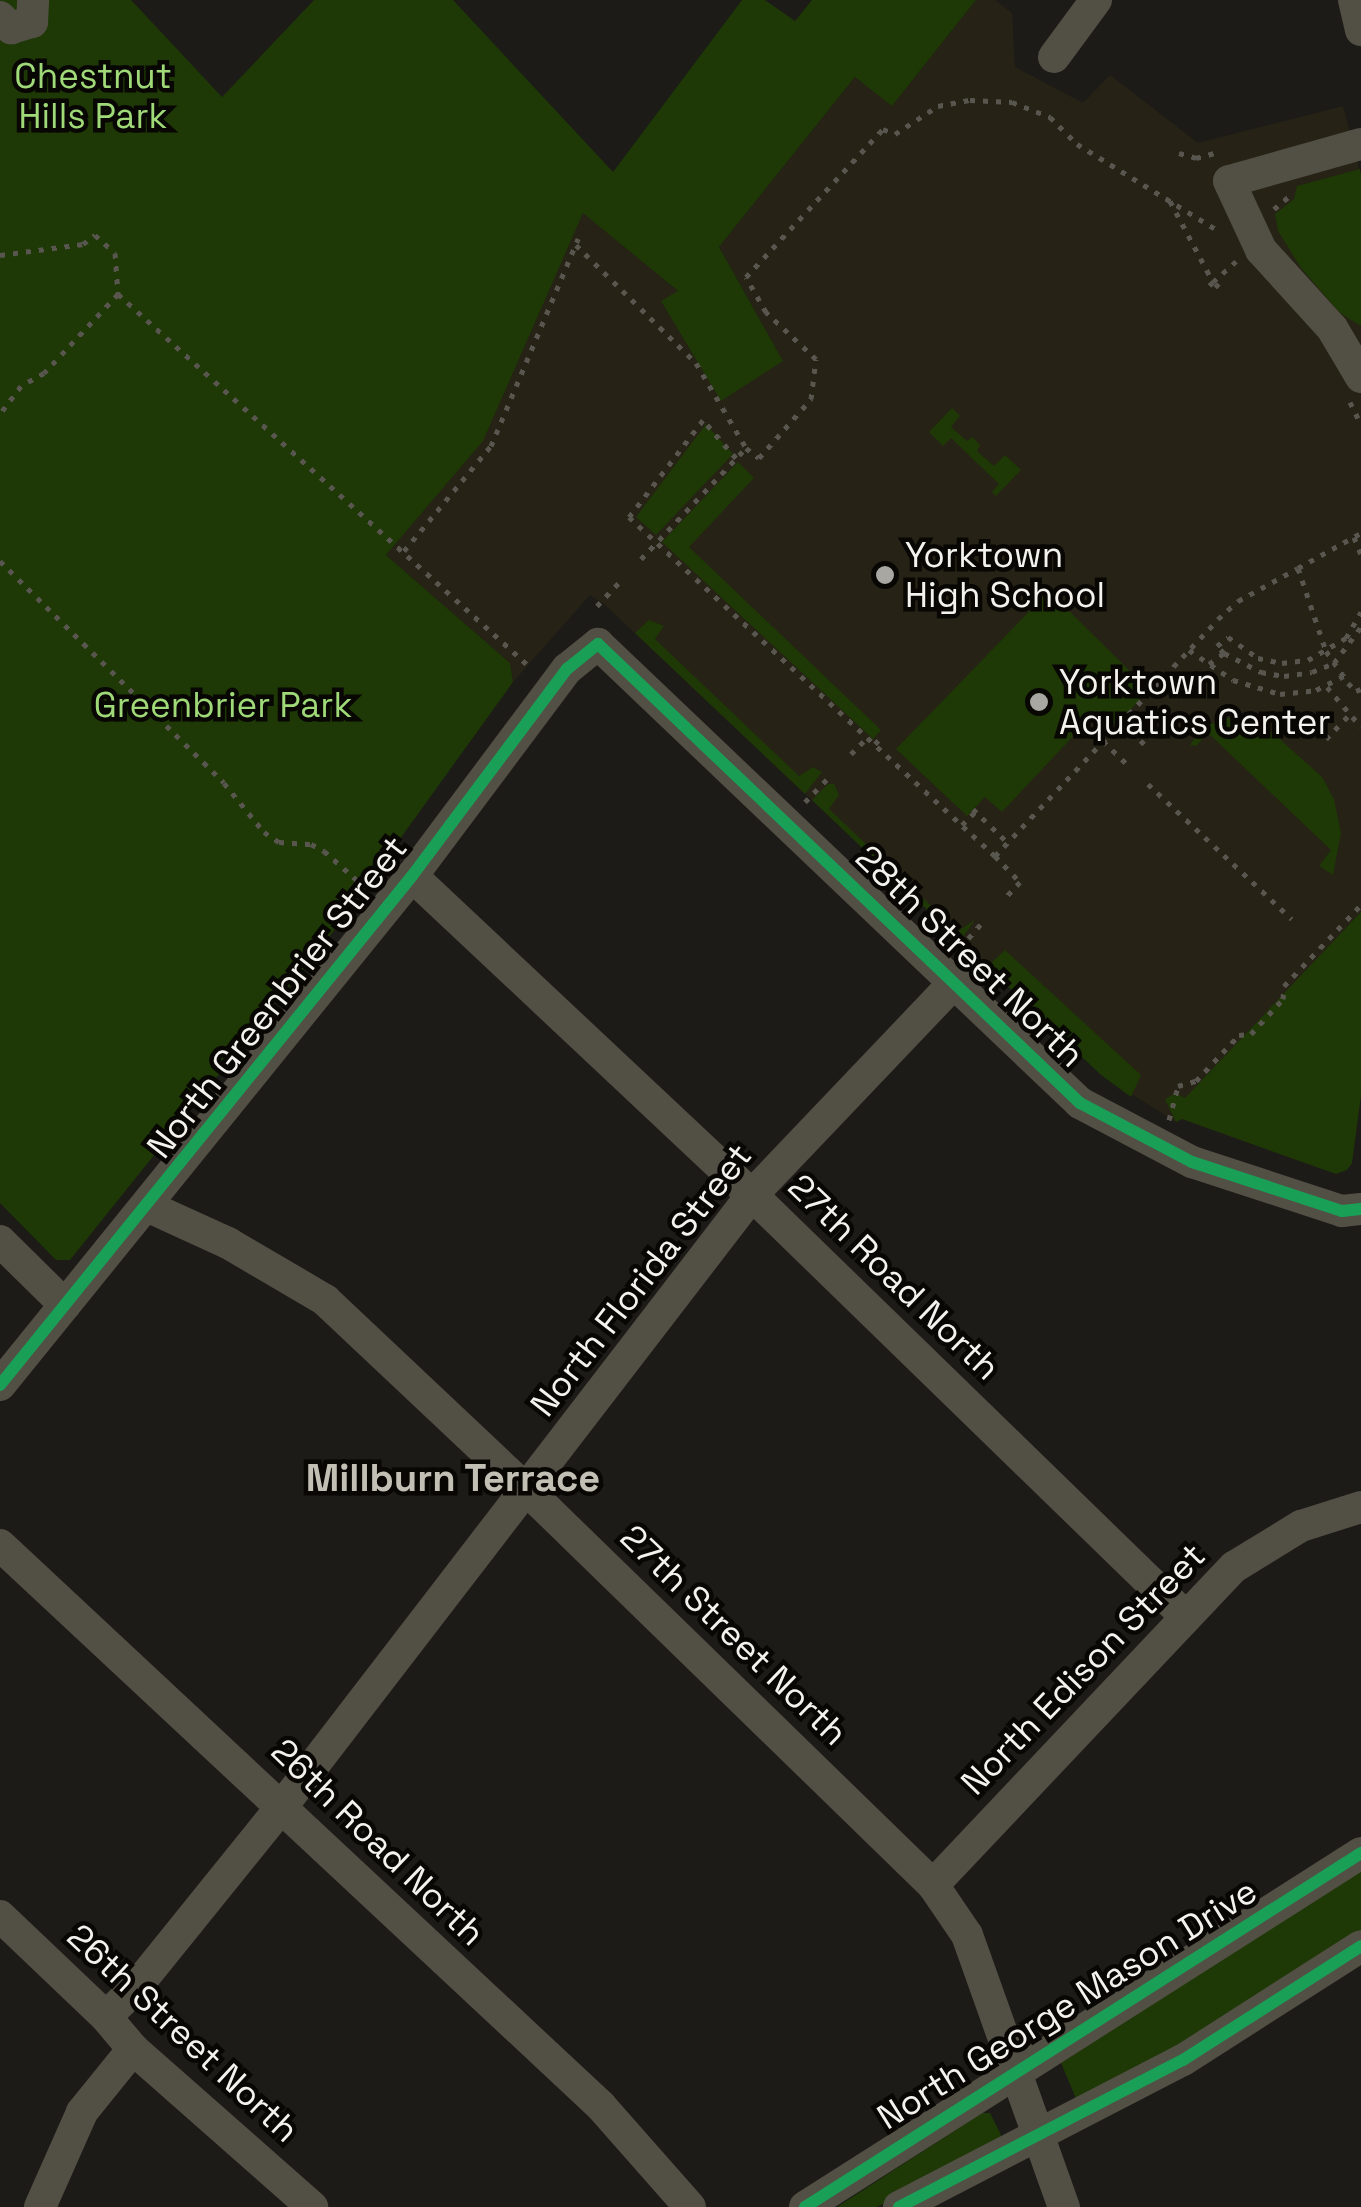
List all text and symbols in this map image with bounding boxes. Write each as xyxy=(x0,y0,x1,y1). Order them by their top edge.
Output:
park label: Chestnut Hills Park xyxy=(14,55,172,137)
place label: Yorktown High School xyxy=(905,534,1105,616)
marker: Yorktown High School xyxy=(874,564,896,586)
place label: Yorktown Aquatics Center xyxy=(1059,661,1331,743)
park label: Greenbrier Park xyxy=(94,684,352,726)
marker: Yorktown Aquatics Center xyxy=(1028,691,1050,713)
street label: North Greenbrier Street xyxy=(138,828,416,1166)
street label: 28th Street North xyxy=(847,836,1093,1076)
street label: North Florida Street xyxy=(522,1135,760,1425)
street label: 27th Road North xyxy=(780,1165,1008,1389)
district label: Millburn Terrace xyxy=(305,1456,601,1502)
street label: 27th Street North xyxy=(612,1516,856,1754)
street label: North Edison Street xyxy=(952,1535,1214,1803)
street label: 26th Road North xyxy=(263,1730,493,1954)
street label: North George Mason Drive xyxy=(870,1870,1264,2138)
street label: 26th Street North xyxy=(59,1915,307,2151)

